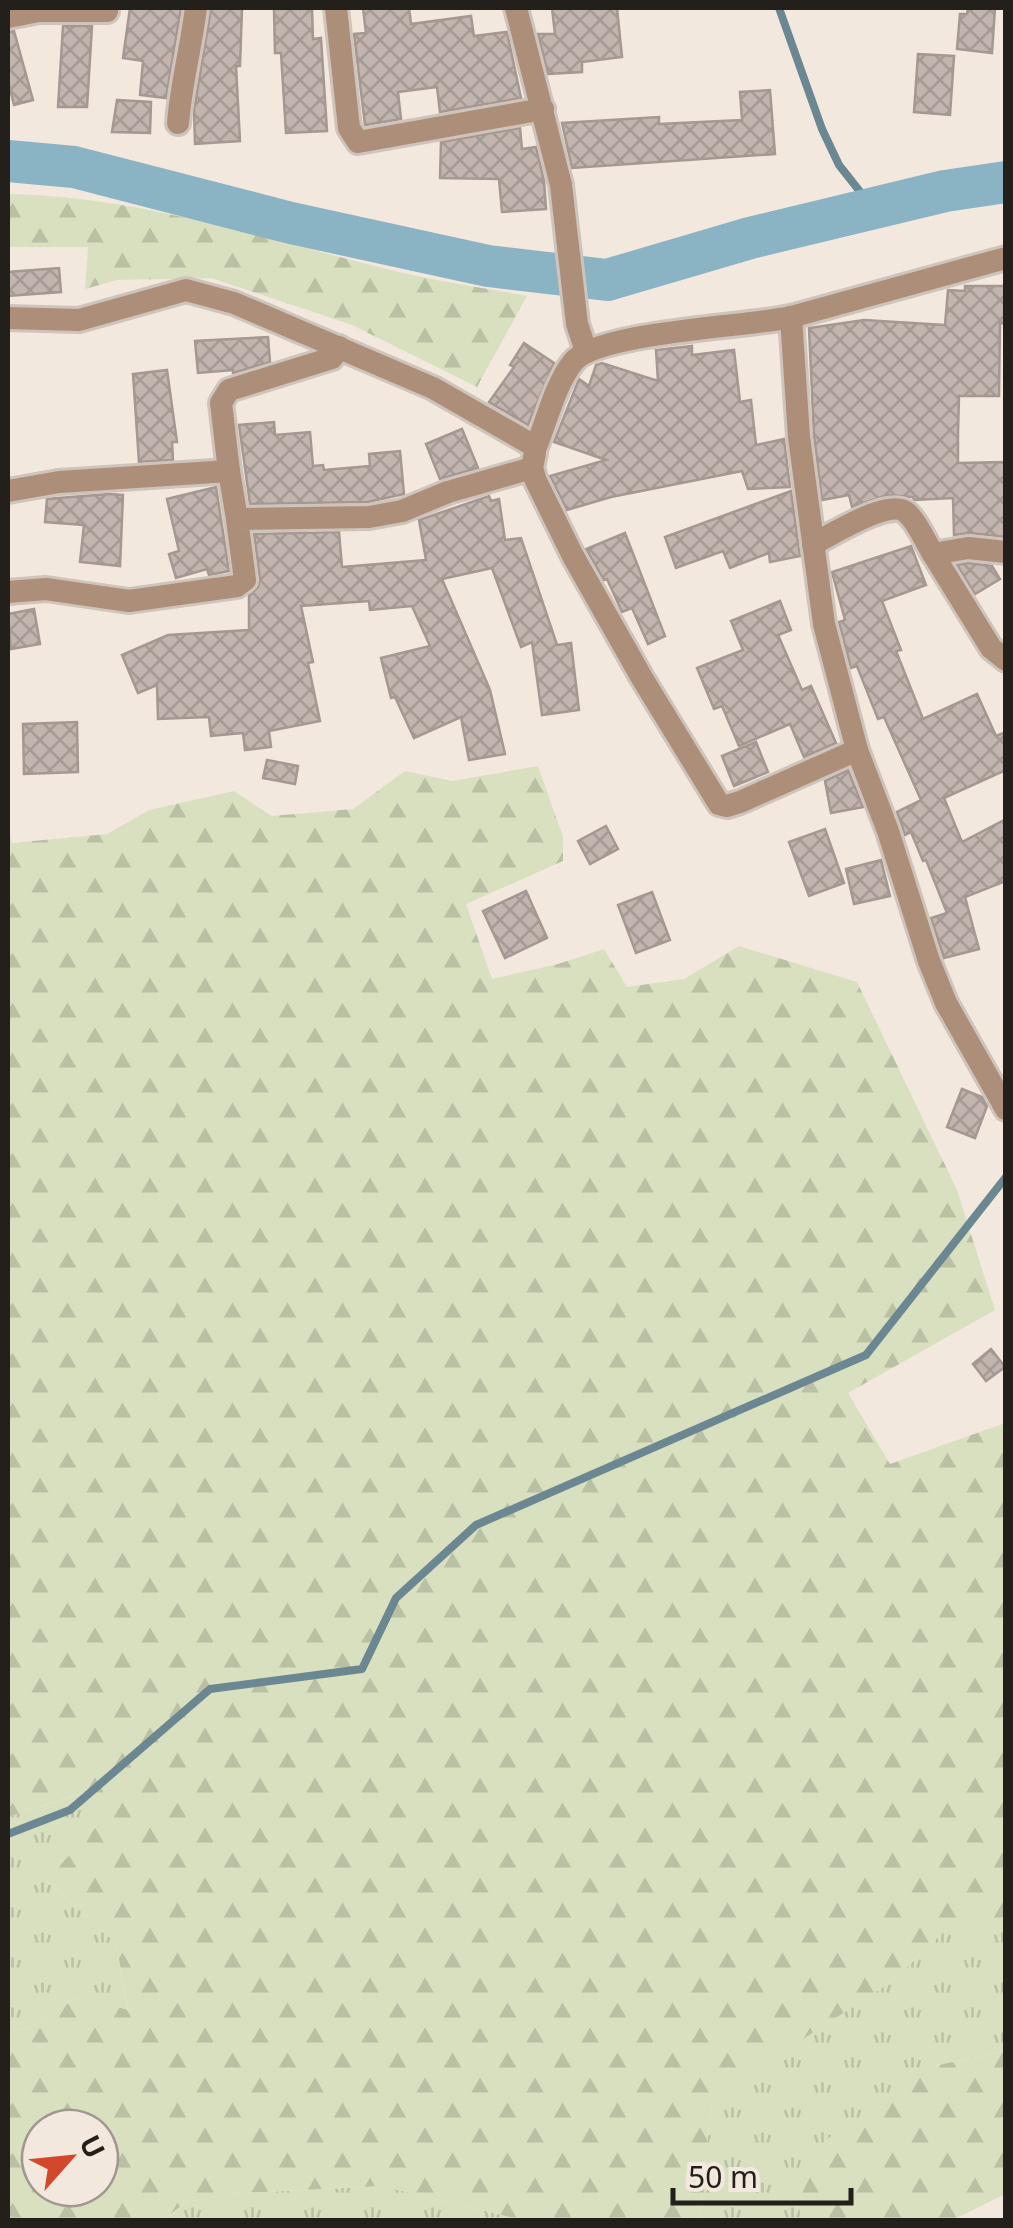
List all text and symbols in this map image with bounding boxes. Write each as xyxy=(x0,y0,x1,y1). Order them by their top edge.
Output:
north arrow xyxy=(20,2108,120,2208)
text: U xyxy=(71,2128,115,2164)
scale bar xyxy=(673,2143,850,2205)
text: 50 m xyxy=(688,2156,758,2197)

